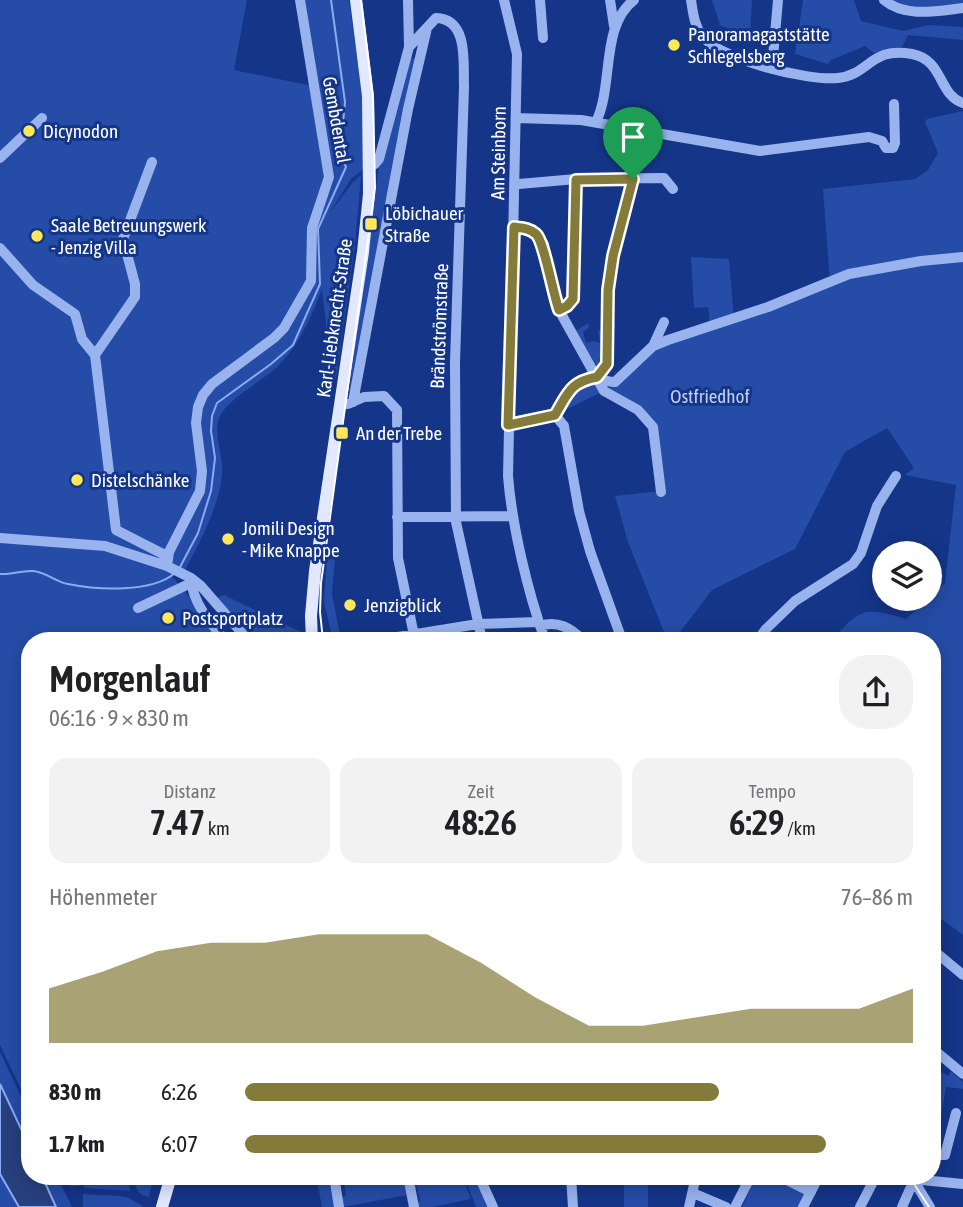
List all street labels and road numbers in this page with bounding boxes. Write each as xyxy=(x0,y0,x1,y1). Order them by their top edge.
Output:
street label: Gembdental xyxy=(319,75,355,165)
street label: Am Steinborn xyxy=(486,106,510,200)
street label: Karl-Liebknecht-Straße xyxy=(312,237,356,399)
street label: Brändströmstraße xyxy=(426,263,452,389)

